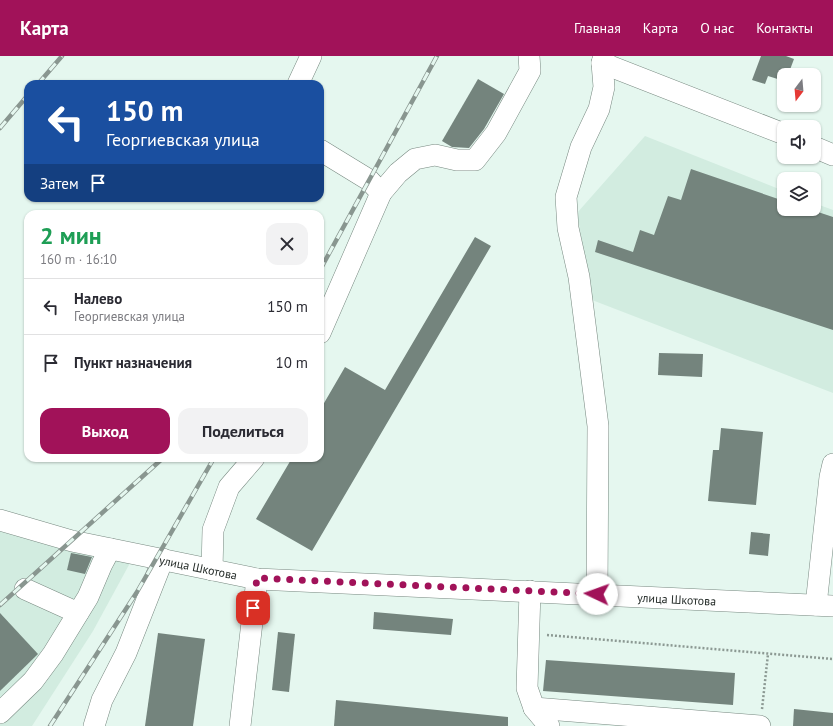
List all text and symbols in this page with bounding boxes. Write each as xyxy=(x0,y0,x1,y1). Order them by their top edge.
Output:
text: Карта xyxy=(20,16,69,40)
text: Главная xyxy=(574,19,621,37)
text: Карта xyxy=(643,19,678,37)
text: О нас xyxy=(700,19,734,37)
text: Контакты xyxy=(756,19,813,37)
north arrow xyxy=(777,68,821,112)
map controls xyxy=(777,68,821,216)
text: 150 m xyxy=(106,92,183,129)
icon: left xyxy=(40,96,92,148)
button: sound xyxy=(777,120,821,164)
text: Георгиевская улица xyxy=(106,128,260,151)
icon: arrive xyxy=(87,172,109,194)
button: layers xyxy=(777,172,821,216)
text: Затем xyxy=(40,174,79,193)
text: 2 мин xyxy=(40,220,102,251)
button: close xyxy=(266,223,308,265)
text: 160 m · 16:10 xyxy=(40,251,117,268)
text: Налево xyxy=(74,289,122,308)
icon: left xyxy=(40,296,62,318)
text: 150 m xyxy=(267,297,308,316)
text: Георгиевская улица xyxy=(74,308,185,325)
icon: arrive xyxy=(40,352,62,374)
text: Пункт назначения xyxy=(74,353,192,372)
text: 10 m xyxy=(275,353,308,372)
button: Выход xyxy=(40,408,170,454)
button: Поделиться xyxy=(178,408,308,454)
street label: улица Шкотова xyxy=(158,552,239,582)
position arrow xyxy=(576,573,618,615)
street label: улица Шкотова xyxy=(637,589,717,608)
pin xyxy=(236,591,270,625)
icon: arrive xyxy=(242,597,264,619)

